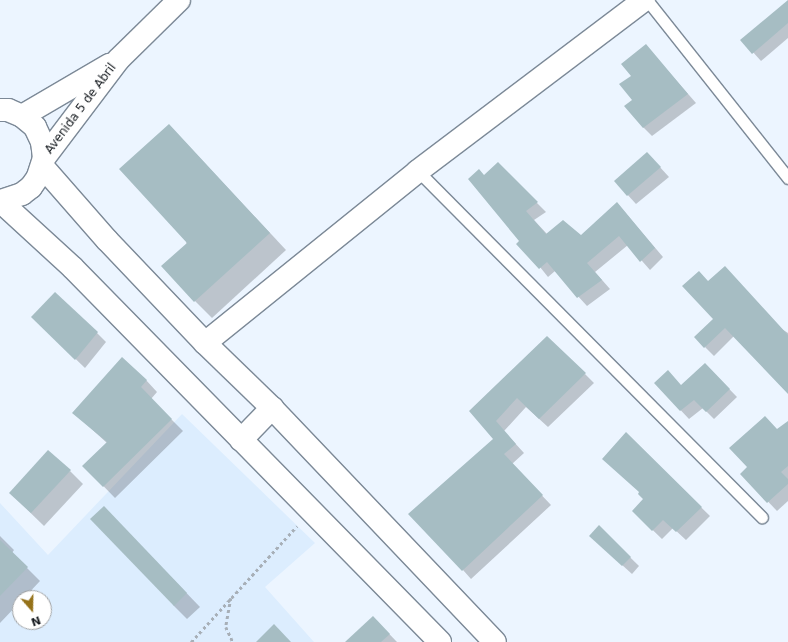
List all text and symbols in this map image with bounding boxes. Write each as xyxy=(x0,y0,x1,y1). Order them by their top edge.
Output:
street label: Avenida 5 de Abril xyxy=(42,61,120,157)
north arrow xyxy=(12,590,52,630)
text: N xyxy=(29,613,42,628)

